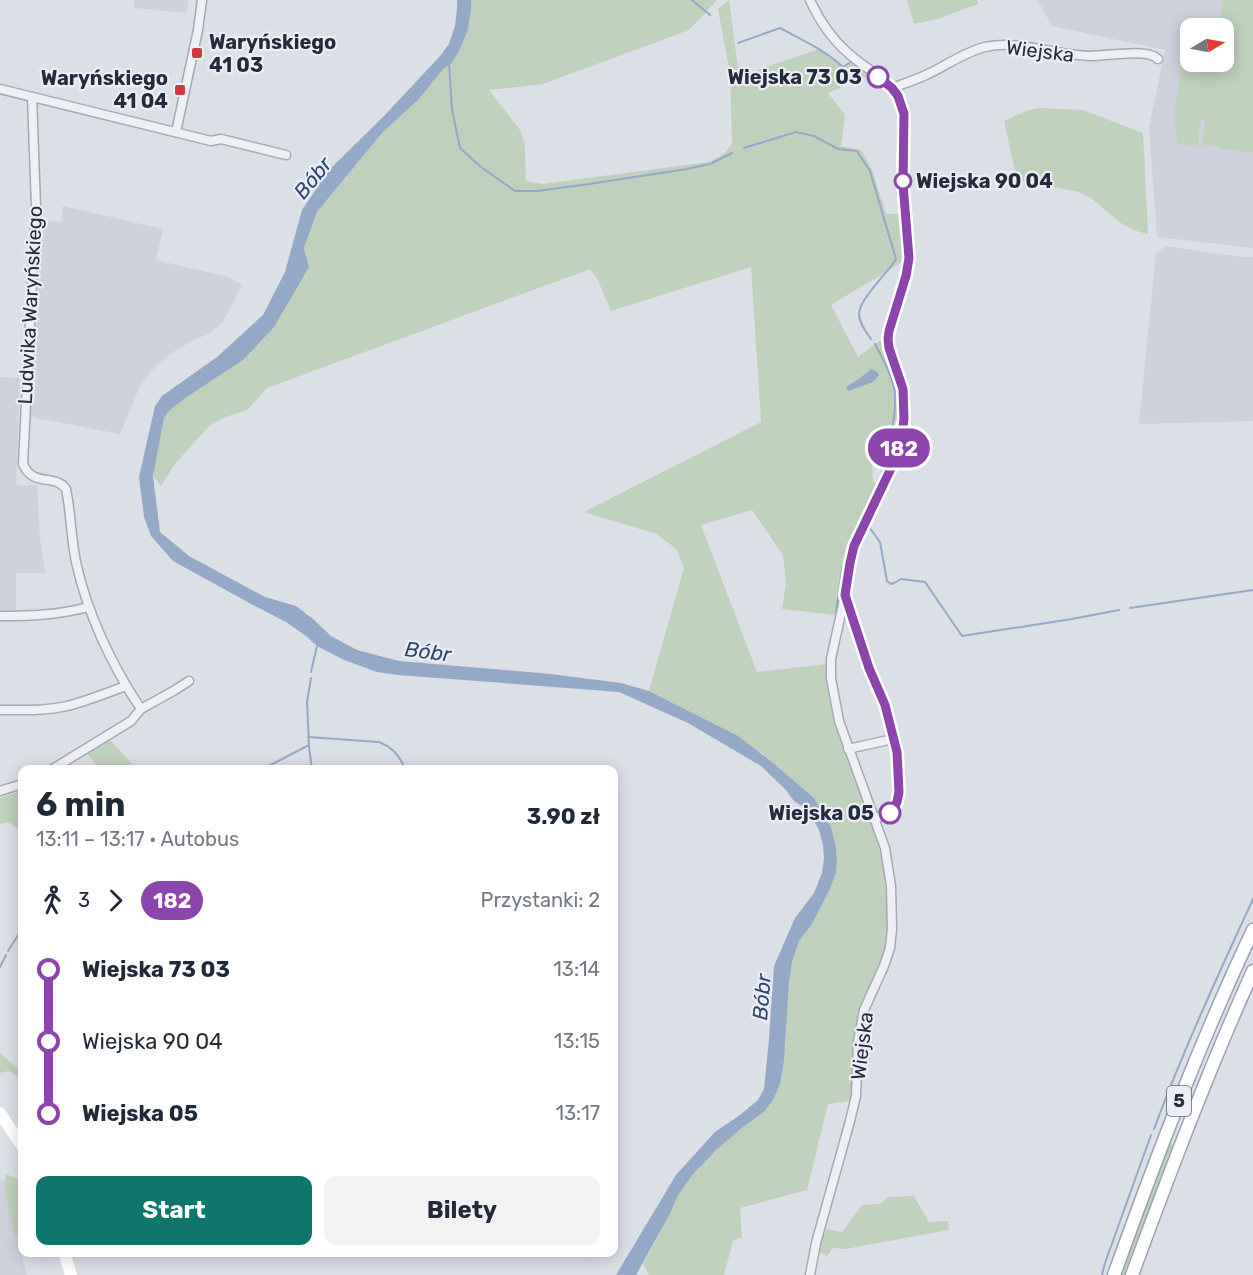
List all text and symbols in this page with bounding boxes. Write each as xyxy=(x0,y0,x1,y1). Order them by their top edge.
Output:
north arrow xyxy=(1180,18,1234,72)
map controls xyxy=(1180,18,1234,72)
place label: Waryńskiego 41 03 xyxy=(209,30,336,77)
street label: Wiejska xyxy=(1005,35,1075,67)
marker: Waryńskiego 41 03 xyxy=(190,46,204,60)
place label: Wiejska 73 03 xyxy=(727,65,862,89)
place label: Waryńskiego 41 04 xyxy=(41,66,168,113)
marker: Wiejska 73 03 xyxy=(867,66,889,88)
marker: Waryńskiego 41 04 xyxy=(173,83,187,97)
water label: Bóbr xyxy=(288,151,338,204)
place label: Wiejska 90 04 xyxy=(916,169,1053,193)
marker: Wiejska 90 04 xyxy=(894,172,912,190)
street label: Ludwika Waryńskiego xyxy=(13,205,47,405)
line badge: 182 xyxy=(864,428,934,468)
text: 182 xyxy=(880,436,918,461)
water label: Bóbr xyxy=(403,636,454,667)
text: 6 min xyxy=(36,785,125,824)
place label: Wiejska 05 xyxy=(769,801,874,825)
marker: Wiejska 05 xyxy=(879,802,901,824)
text: 3.90 zł xyxy=(527,803,600,830)
text: 13:11 – 13:17 · Autobus xyxy=(36,827,239,851)
icon: walk xyxy=(36,884,69,917)
icon: forward xyxy=(99,884,132,917)
text: 3 xyxy=(78,888,90,912)
text: 182 xyxy=(153,888,191,913)
text: Przystanki: 2 xyxy=(481,888,600,912)
text: Wiejska 73 03 xyxy=(82,956,230,983)
text: 13:14 xyxy=(553,957,600,981)
water label: Bóbr xyxy=(747,972,776,1021)
street label: Wiejska xyxy=(846,1011,878,1081)
text: Wiejska 90 04 xyxy=(82,1028,223,1055)
text: 13:15 xyxy=(554,1029,600,1053)
road number: 5 xyxy=(1167,1086,1191,1116)
text: Wiejska 05 xyxy=(82,1100,198,1127)
text: 13:17 xyxy=(555,1101,600,1125)
button: Start xyxy=(36,1176,312,1245)
button: Bilety xyxy=(324,1176,600,1245)

